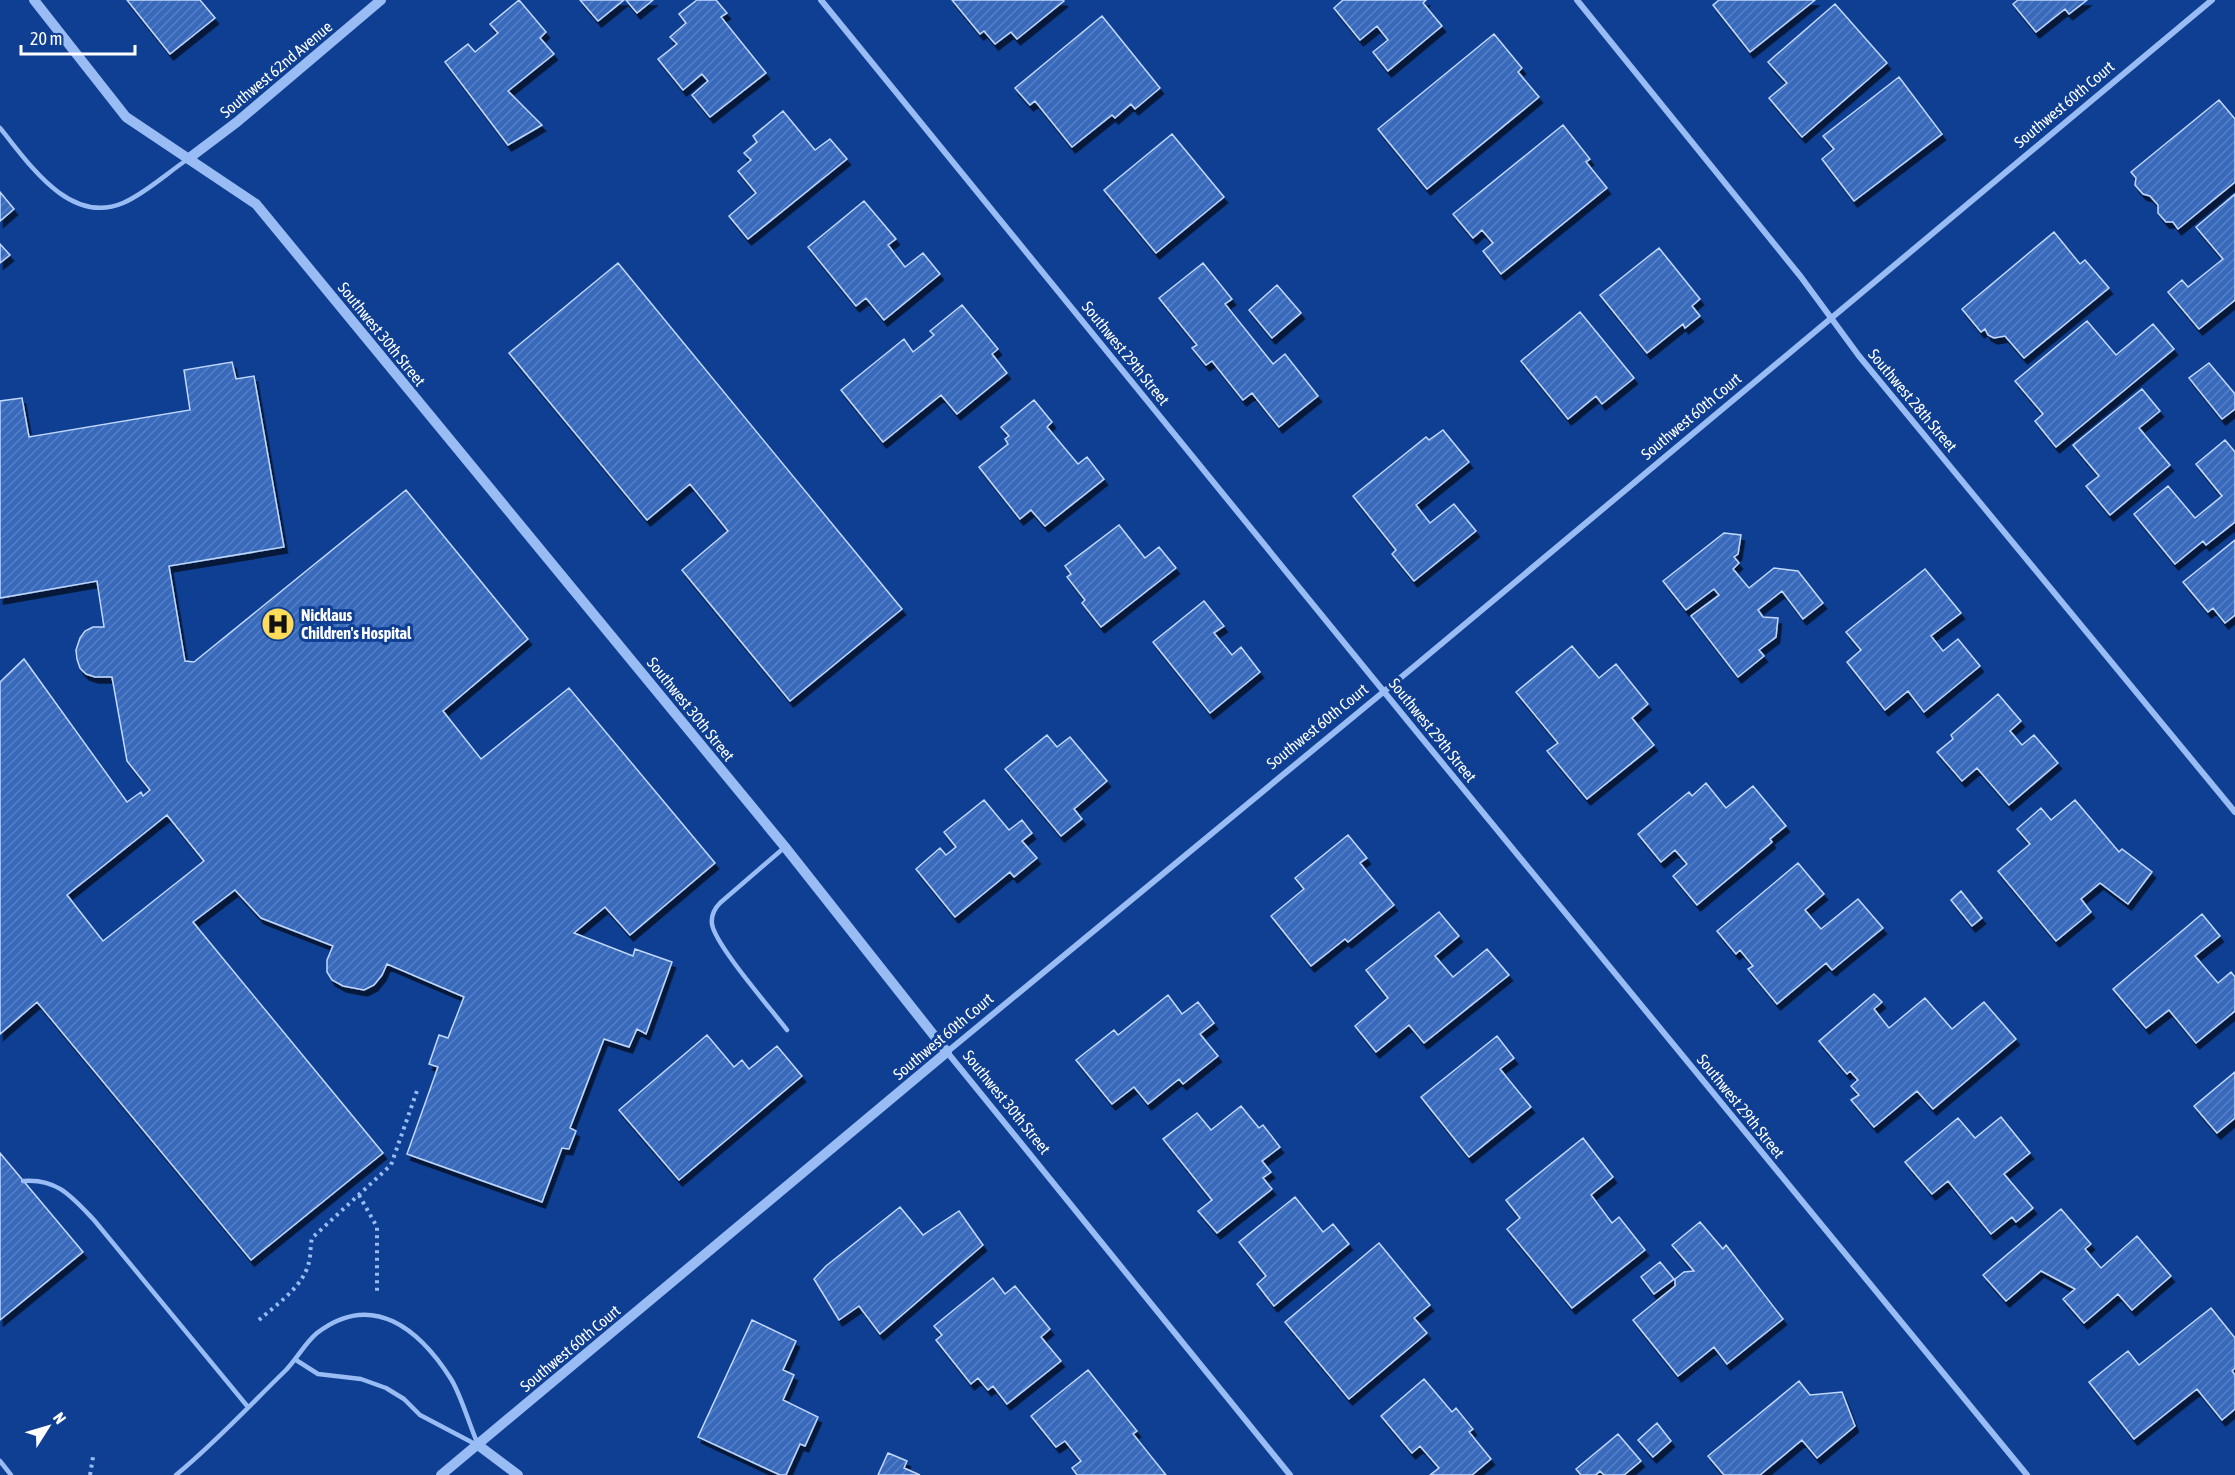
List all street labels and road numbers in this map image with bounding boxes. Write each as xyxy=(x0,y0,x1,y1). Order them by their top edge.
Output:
street label: Southwest 62nd Avenue xyxy=(216,17,336,121)
street label: Southwest 60th Court xyxy=(2010,57,2118,151)
street label: Southwest 30th Street xyxy=(335,279,430,390)
street label: Southwest 29th Street xyxy=(1079,298,1174,409)
street label: Southwest 28th Street xyxy=(1865,345,1961,455)
street label: Southwest 60th Court xyxy=(1637,369,1745,463)
street label: Southwest 30th Street xyxy=(644,654,739,765)
street label: Southwest 29th Street xyxy=(1386,675,1481,786)
street label: Southwest 60th Court xyxy=(1263,680,1371,772)
street label: Southwest 60th Court xyxy=(889,989,997,1083)
street label: Southwest 30th Street xyxy=(960,1047,1055,1158)
street label: Southwest 29th Street xyxy=(1694,1051,1789,1162)
street label: Southwest 60th Court xyxy=(516,1301,624,1395)

